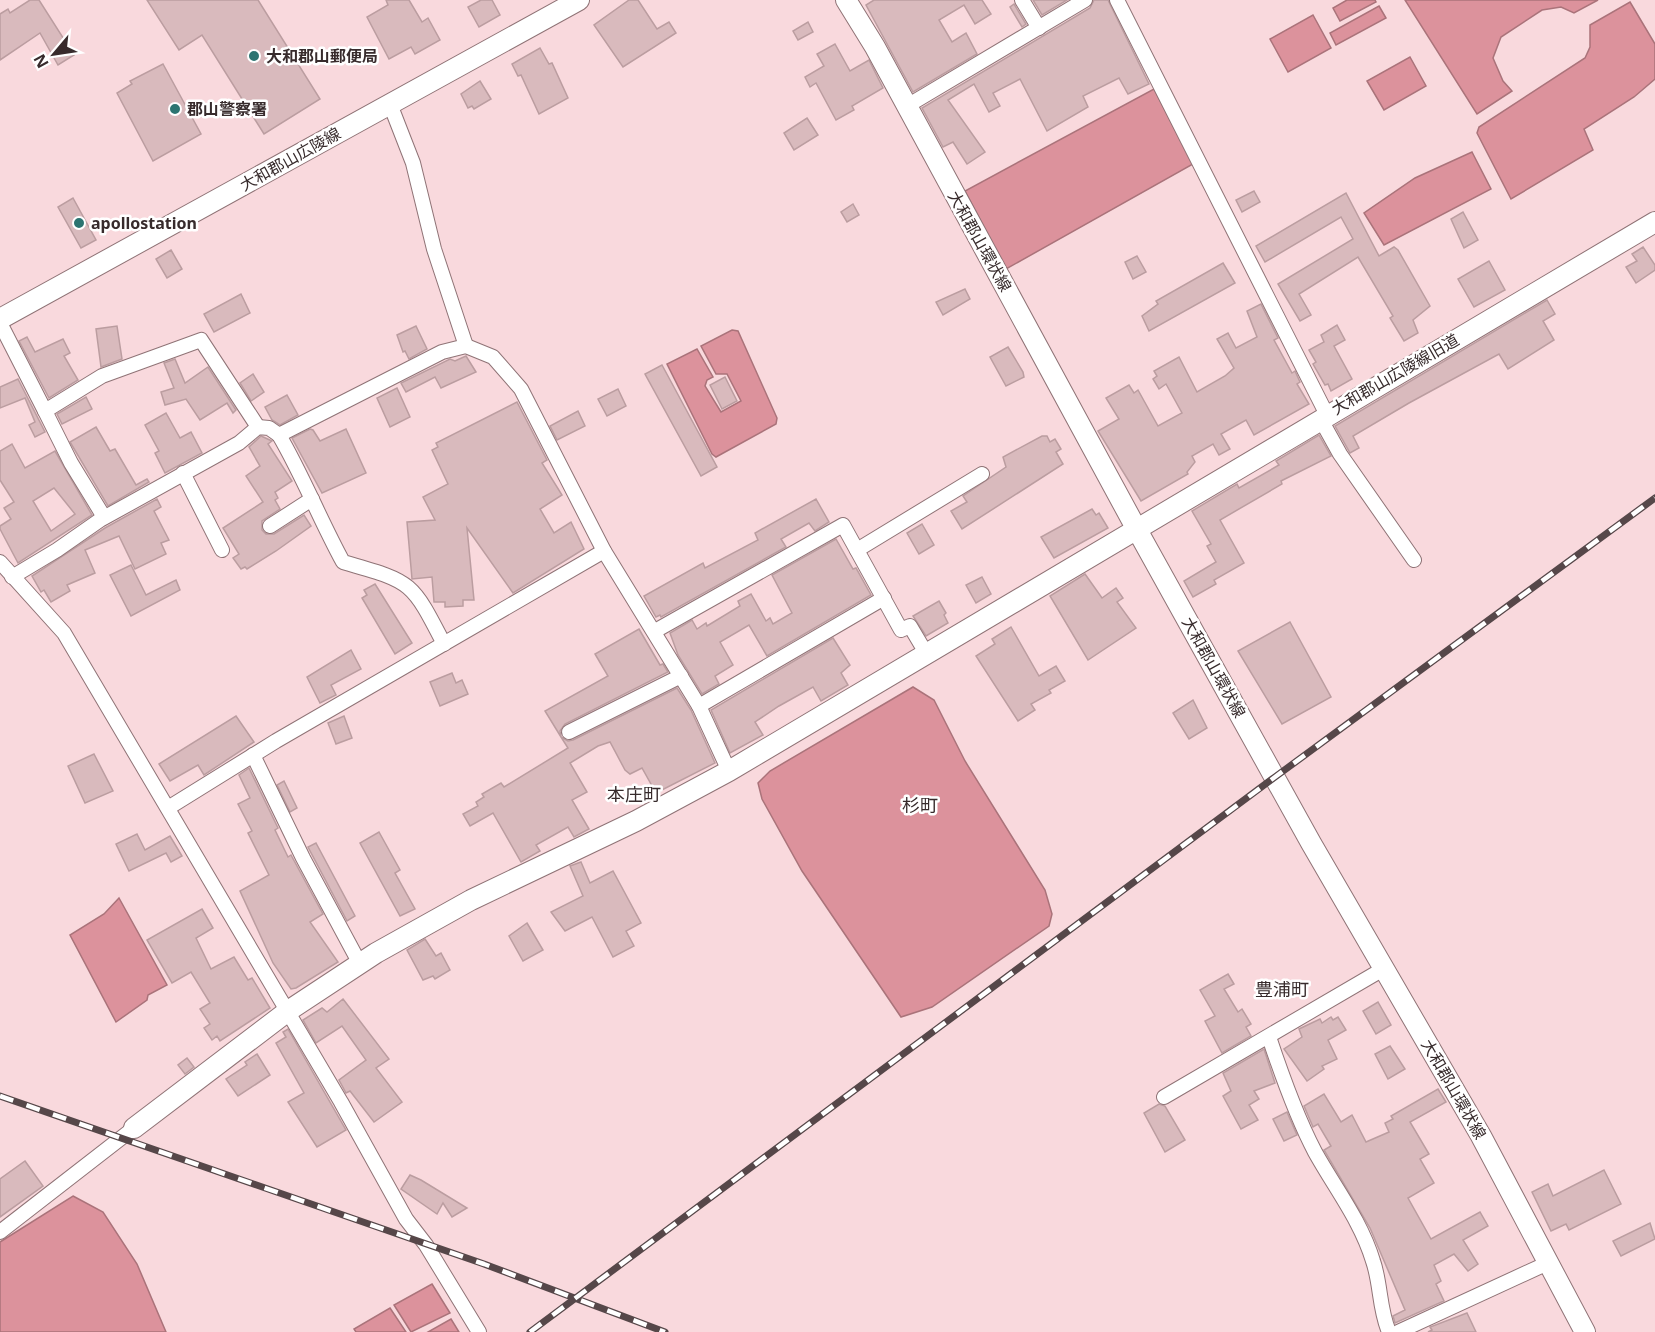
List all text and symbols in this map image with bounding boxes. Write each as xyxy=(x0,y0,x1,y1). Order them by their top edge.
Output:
north arrow xyxy=(24,24,84,84)
place label: 大和郡山郵便局 xyxy=(266,45,378,67)
marker: 大和郡山郵便局 xyxy=(247,49,261,63)
text: N xyxy=(28,50,54,72)
place label: 郡山警察署 xyxy=(187,98,267,120)
marker: 郡山警察署 xyxy=(168,102,182,116)
street label: 大和郡山広陵線 xyxy=(236,122,344,196)
street label: 大和郡山環状線 xyxy=(943,187,1017,295)
place label: apollostation xyxy=(91,212,197,234)
marker: apollostation xyxy=(72,216,86,230)
street label: 大和郡山広陵線旧道 xyxy=(1327,328,1463,420)
street label: 大和郡山環状線 xyxy=(1177,613,1251,721)
district label: 本庄町 xyxy=(607,782,661,806)
district label: 杉町 xyxy=(902,793,938,817)
district label: 豊浦町 xyxy=(1255,977,1309,1001)
street label: 大和郡山環状線 xyxy=(1416,1035,1492,1143)

